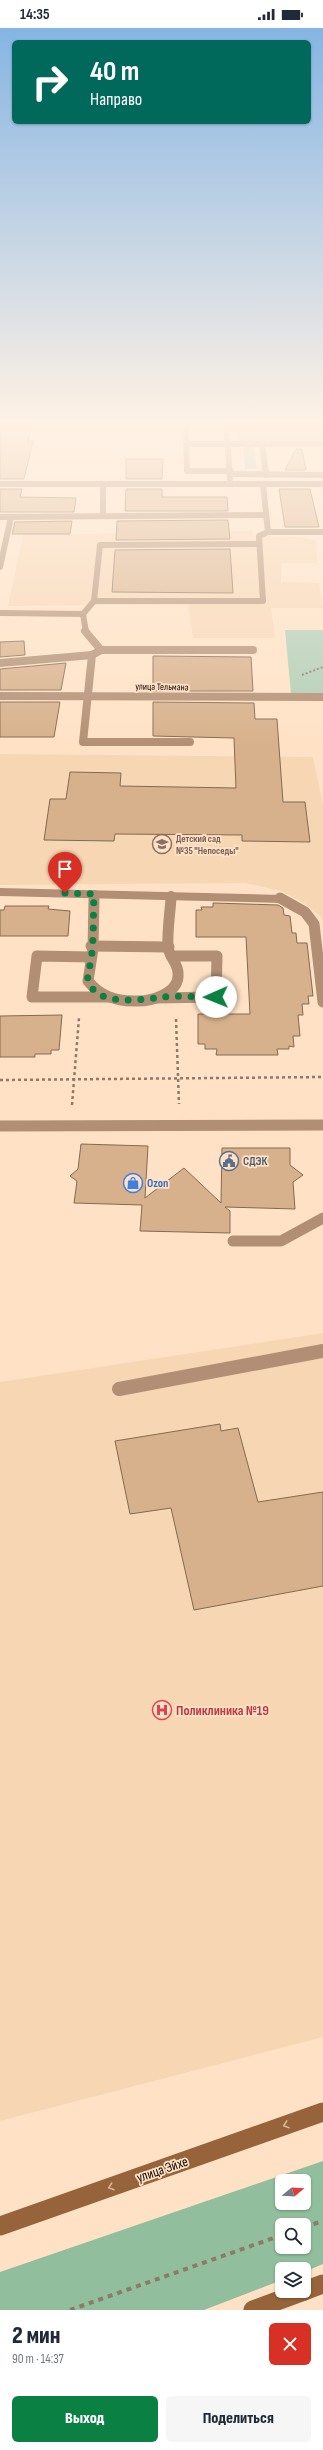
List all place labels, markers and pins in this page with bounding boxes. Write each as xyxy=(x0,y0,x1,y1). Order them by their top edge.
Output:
school or university icon: Детский сад №35 "Непоседы" xyxy=(151,833,173,855)
place label: Детский сад №35 "Непоседы" xyxy=(176,833,239,857)
pin xyxy=(48,852,82,893)
public building icon: СДЭК xyxy=(218,1150,240,1172)
place label: СДЭК xyxy=(243,1154,267,1169)
shop icon: Ozon xyxy=(122,1172,144,1194)
place label: Ozon xyxy=(147,1176,168,1191)
hospital icon: Поликлиника №19 xyxy=(151,1699,173,1721)
place label: Поликлиника №19 xyxy=(176,1702,269,1719)

